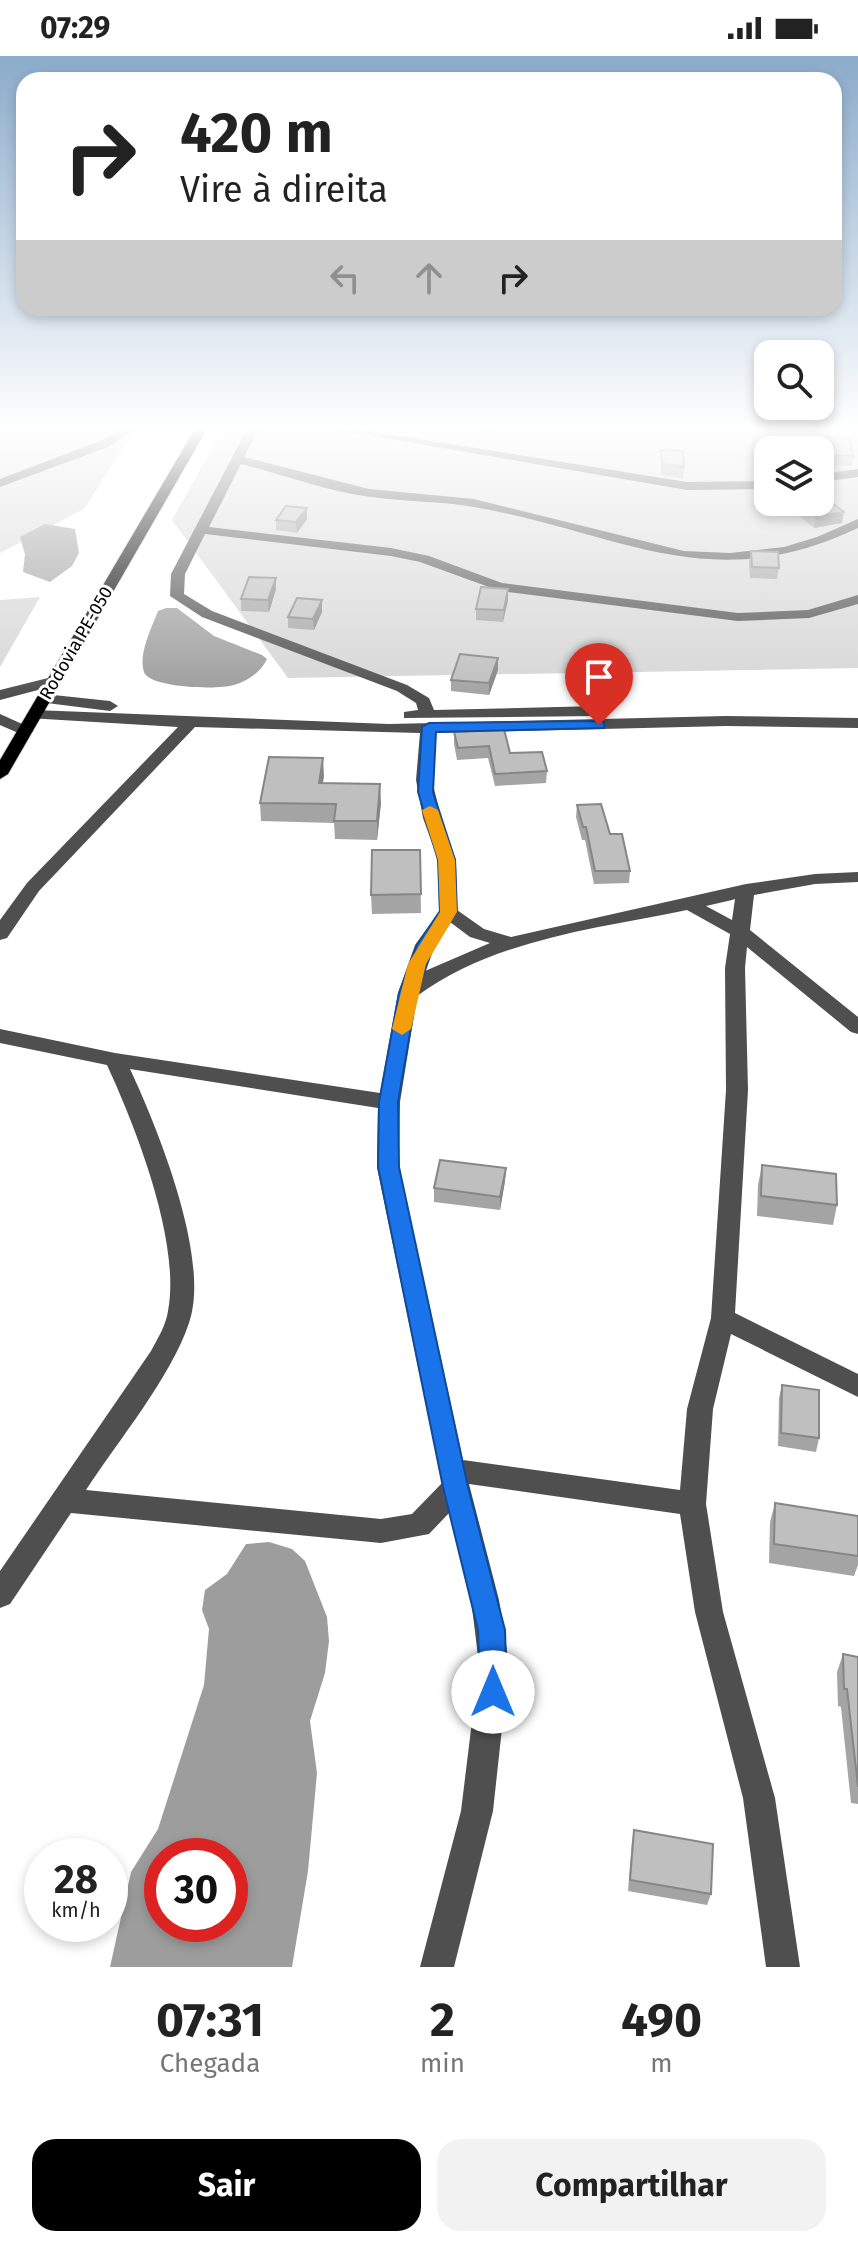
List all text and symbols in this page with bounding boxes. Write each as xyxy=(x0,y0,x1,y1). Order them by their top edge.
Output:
text: 07:29 xyxy=(40,10,110,46)
text: 420 m xyxy=(180,100,333,167)
icon: right xyxy=(48,104,152,208)
text: Vire à direita xyxy=(180,168,388,212)
icon: left xyxy=(323,256,367,300)
icon: ahead xyxy=(407,256,451,300)
icon: right xyxy=(491,256,535,300)
map controls xyxy=(754,340,834,516)
button: search xyxy=(754,340,834,420)
button: layers xyxy=(754,436,834,516)
street label: Rodovia PE-050 xyxy=(35,583,117,703)
pin xyxy=(565,643,633,725)
icon: arrive xyxy=(577,655,621,699)
position arrow xyxy=(451,1650,535,1734)
speed limit sign: 30 xyxy=(144,1838,248,1942)
text: 28 xyxy=(54,1856,98,1904)
text: km/h xyxy=(51,1898,101,1922)
text: 07:31 xyxy=(156,1991,264,2049)
text: 2 xyxy=(430,1991,455,2049)
text: 490 xyxy=(621,1991,702,2049)
text: Chegada xyxy=(160,2048,260,2079)
text: min xyxy=(420,2048,465,2079)
text: m xyxy=(650,2048,673,2079)
button: Sair xyxy=(32,2139,421,2231)
button: Compartilhar xyxy=(437,2139,826,2231)

